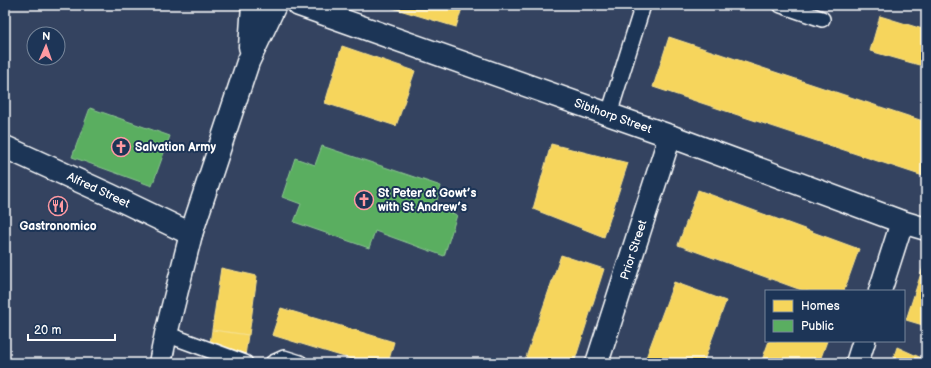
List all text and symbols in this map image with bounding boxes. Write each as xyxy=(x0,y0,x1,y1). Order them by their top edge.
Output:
north arrow xyxy=(26,26,66,66)
text: N xyxy=(42,30,51,43)
street label: Sibthorp Street xyxy=(572,95,654,137)
church icon: Salvation Army xyxy=(110,136,132,158)
place label: Salvation Army xyxy=(135,140,216,155)
street label: Alfred Street xyxy=(65,169,133,211)
place label: St Peter at Gowt’s with St Andrew’s xyxy=(378,186,477,215)
church icon: St Peter at Gowt’s with St Andrew’s xyxy=(353,189,375,211)
restaurant icon: Gastronomico xyxy=(47,195,69,217)
street label: Prior Street xyxy=(617,218,650,281)
place label: Gastronomico xyxy=(19,219,97,234)
legend xyxy=(765,290,905,342)
text: Homes xyxy=(801,299,840,314)
scale bar xyxy=(28,316,115,342)
text: Public xyxy=(801,319,834,334)
text: 20 m xyxy=(34,323,61,338)

